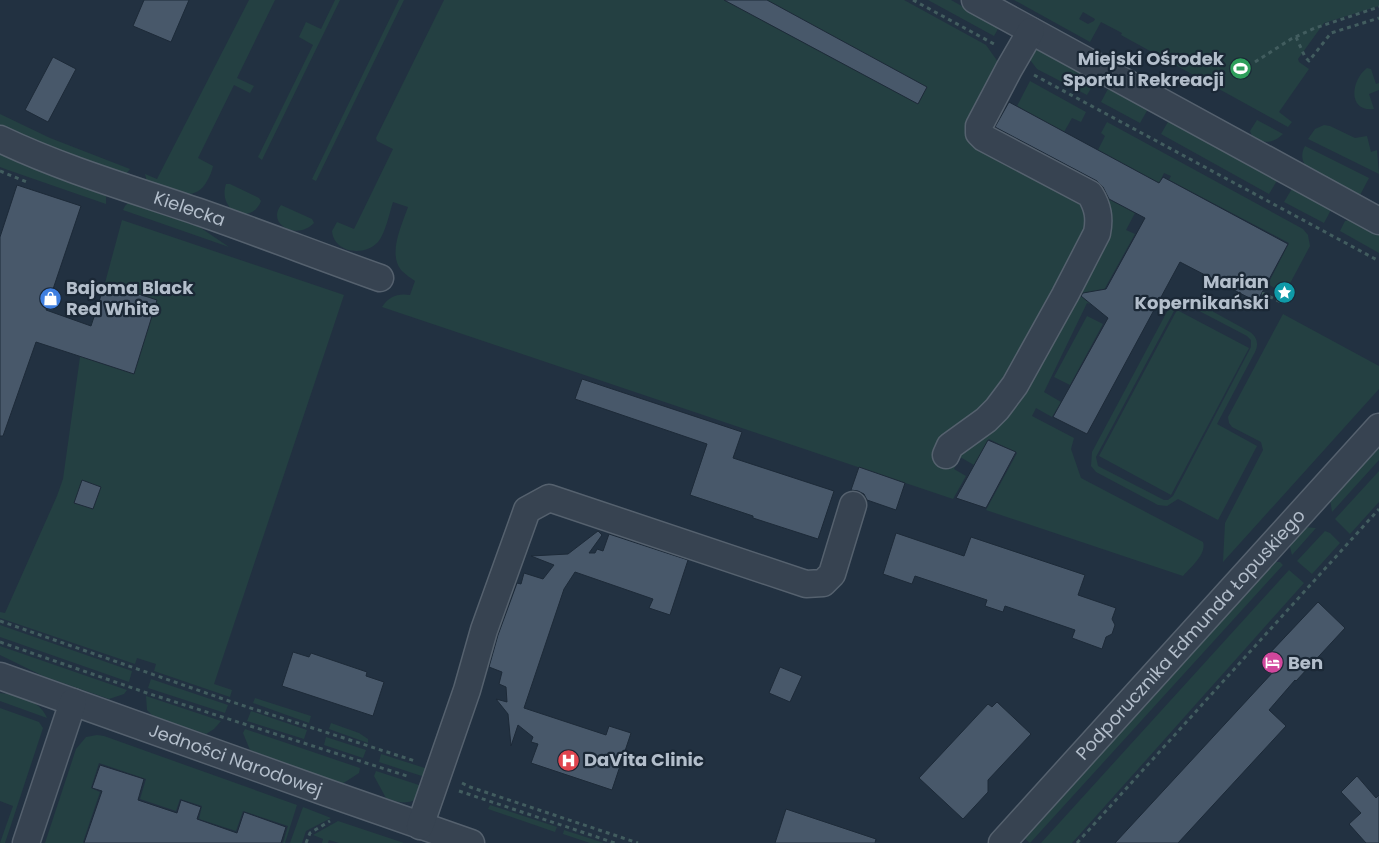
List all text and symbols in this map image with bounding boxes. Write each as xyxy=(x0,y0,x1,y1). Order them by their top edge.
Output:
place label: Miejski Ośrodek Sportu i Rekreacji xyxy=(1063,46,1225,92)
sports icon: Miejski Ośrodek Sportu i Rekreacji xyxy=(1228,57,1252,81)
street label: Kielecka xyxy=(151,185,229,232)
place label: Marian Kopernikański xyxy=(1135,269,1269,315)
place label: Bajoma Black Red White xyxy=(66,275,194,321)
place icon: Marian Kopernikański xyxy=(1273,280,1297,304)
shop icon: Bajoma Black Red White xyxy=(38,286,62,310)
street label: Podporucznika Edmunda Łopuskiego xyxy=(1070,504,1311,765)
place label: Ben xyxy=(1288,650,1323,675)
hotel icon: Ben xyxy=(1260,651,1284,675)
street label: Jedności Narodowej xyxy=(145,717,326,802)
place label: DaVita Clinic xyxy=(584,747,704,772)
hospital icon: DaVita Clinic xyxy=(556,748,580,772)

